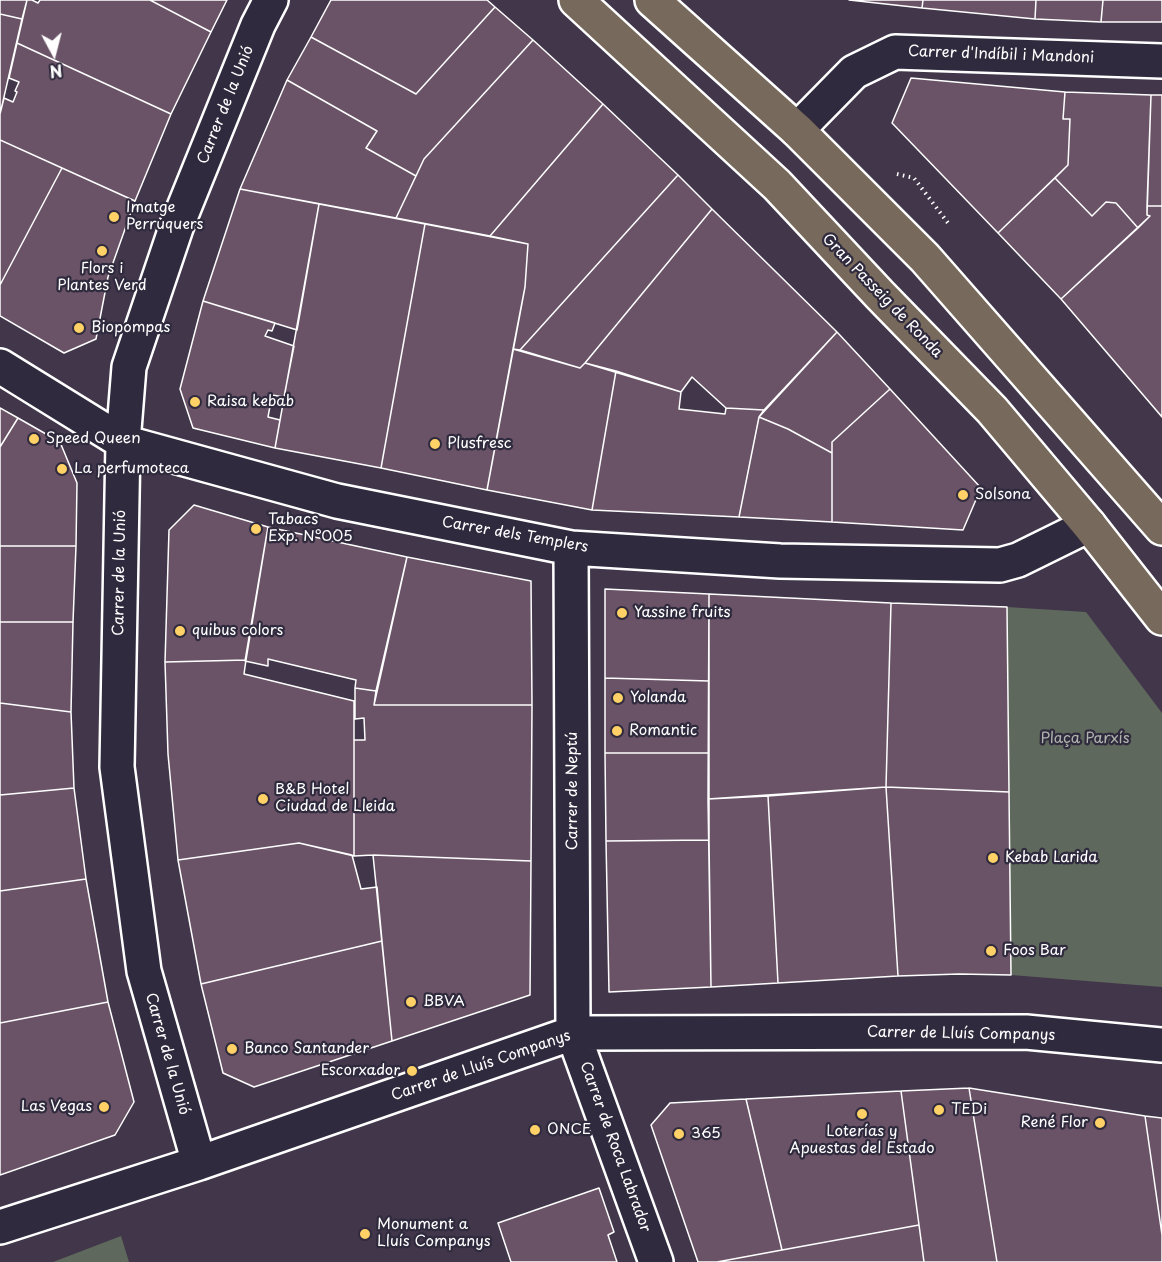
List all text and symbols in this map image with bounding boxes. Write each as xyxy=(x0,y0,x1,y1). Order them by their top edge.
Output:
north arrow xyxy=(24,24,84,84)
street label: Carrer de la Unió xyxy=(194,43,258,167)
street label: Carrer d'Indíbil i Mandoni xyxy=(908,43,1094,67)
text: N xyxy=(48,59,64,85)
place label: Imatge Perruquers xyxy=(126,199,203,234)
marker: Imatge Perruquers xyxy=(107,210,121,224)
street label: Gran Passeig de Ronda xyxy=(818,230,946,362)
marker: Flors i Plantes Verd xyxy=(95,244,109,258)
place label: Flors i Plantes Verd xyxy=(57,260,147,295)
place label: Biopompas xyxy=(91,319,170,337)
marker: Biopompas xyxy=(72,321,86,335)
place label: Raisa kebab xyxy=(207,393,294,411)
marker: Raisa kebab xyxy=(188,395,202,409)
place label: Speed Queen xyxy=(46,430,141,448)
marker: Speed Queen xyxy=(27,432,41,446)
place label: Plusfresc xyxy=(447,435,512,453)
marker: Plusfresc xyxy=(428,437,442,451)
place label: La perfumoteca xyxy=(74,460,189,478)
marker: La perfumoteca xyxy=(55,462,69,476)
place label: Solsona xyxy=(975,486,1031,504)
marker: Solsona xyxy=(956,488,970,502)
street label: Carrer de la Unió xyxy=(110,510,130,636)
place label: Tabacs Exp. N°005 xyxy=(268,511,353,546)
street label: Carrer dels Templers xyxy=(440,513,590,557)
marker: Tabacs Exp. N°005 xyxy=(249,522,263,536)
place label: Yassine fruits xyxy=(634,604,731,622)
marker: Yassine fruits xyxy=(615,606,629,620)
place label: quibus colors xyxy=(192,622,283,640)
marker: quibus colors xyxy=(173,624,187,638)
place label: Yolanda xyxy=(630,689,686,707)
marker: Yolanda xyxy=(611,691,625,705)
place label: Romantic xyxy=(629,722,697,740)
marker: Romantic xyxy=(610,724,624,738)
park label: Plaça Parxís xyxy=(1041,730,1129,748)
street label: Carrer de Neptú xyxy=(564,732,582,850)
place label: B&B Hotel Ciudad de Lleida xyxy=(275,781,395,816)
marker: B&B Hotel Ciudad de Lleida xyxy=(256,792,270,806)
place label: Kebab Larida xyxy=(1005,849,1098,867)
marker: Kebab Larida xyxy=(986,851,1000,865)
place label: Foos Bar xyxy=(1003,942,1066,960)
marker: Foos Bar xyxy=(984,944,998,958)
street label: Carrer de la Unió xyxy=(141,991,193,1117)
place label: BBVA xyxy=(423,993,465,1011)
marker: BBVA xyxy=(404,995,418,1009)
street label: Carrer de Lluís Companys xyxy=(867,1023,1055,1045)
street label: Carrer de Lluís Companys xyxy=(389,1027,573,1105)
place label: Banco Santander xyxy=(244,1040,369,1058)
marker: Banco Santander xyxy=(225,1042,239,1056)
street label: Carrer de Roca Labrador xyxy=(576,1059,654,1235)
place label: Escorxador xyxy=(321,1062,400,1080)
marker: Escorxador xyxy=(405,1064,419,1078)
place label: Las Vegas xyxy=(21,1098,92,1116)
marker: Las Vegas xyxy=(97,1100,111,1114)
place label: TEDi xyxy=(951,1101,987,1119)
marker: TEDi xyxy=(932,1103,946,1117)
marker: Loterías y Apuestas del Estado xyxy=(855,1107,869,1121)
place label: René Flor xyxy=(1021,1114,1088,1132)
marker: René Flor xyxy=(1093,1116,1107,1130)
place label: ONCE xyxy=(547,1121,591,1139)
marker: ONCE xyxy=(528,1123,542,1137)
place label: Loterías y Apuestas del Estado xyxy=(790,1123,934,1158)
place label: 365 xyxy=(691,1125,721,1143)
marker: 365 xyxy=(672,1127,686,1141)
place label: Monument a Lluís Companys xyxy=(377,1216,491,1251)
marker: Monument a Lluís Companys xyxy=(358,1227,372,1241)

